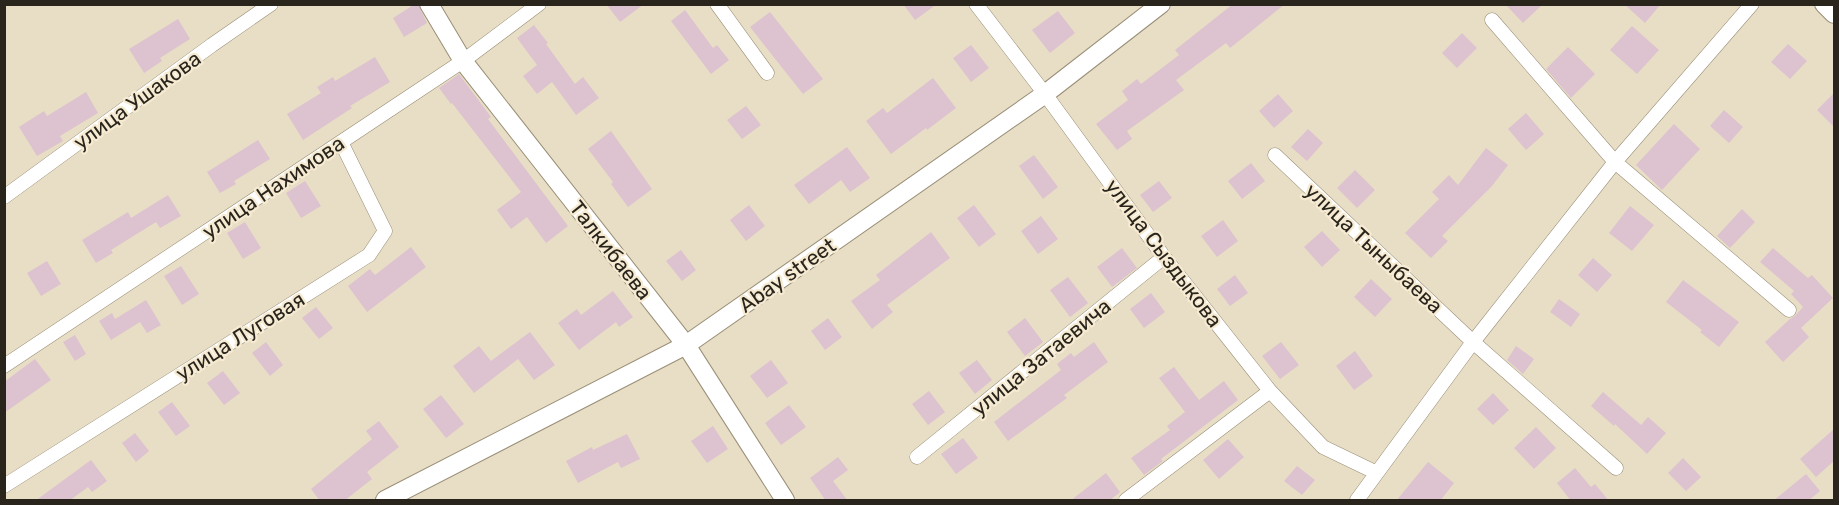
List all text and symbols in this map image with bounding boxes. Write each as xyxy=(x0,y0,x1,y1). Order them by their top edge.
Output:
street label: улица Ушакова xyxy=(68,45,206,155)
street label: улица Нахимова xyxy=(197,130,349,244)
street label: улица Сыздыкова xyxy=(1100,174,1228,332)
street label: улица Тыныбаева xyxy=(1300,178,1448,318)
street label: Талкибаева xyxy=(565,195,657,305)
street label: Abay street xyxy=(734,233,840,317)
street label: улица Луговая xyxy=(171,286,309,386)
street label: улица Затаевича xyxy=(966,293,1116,421)

